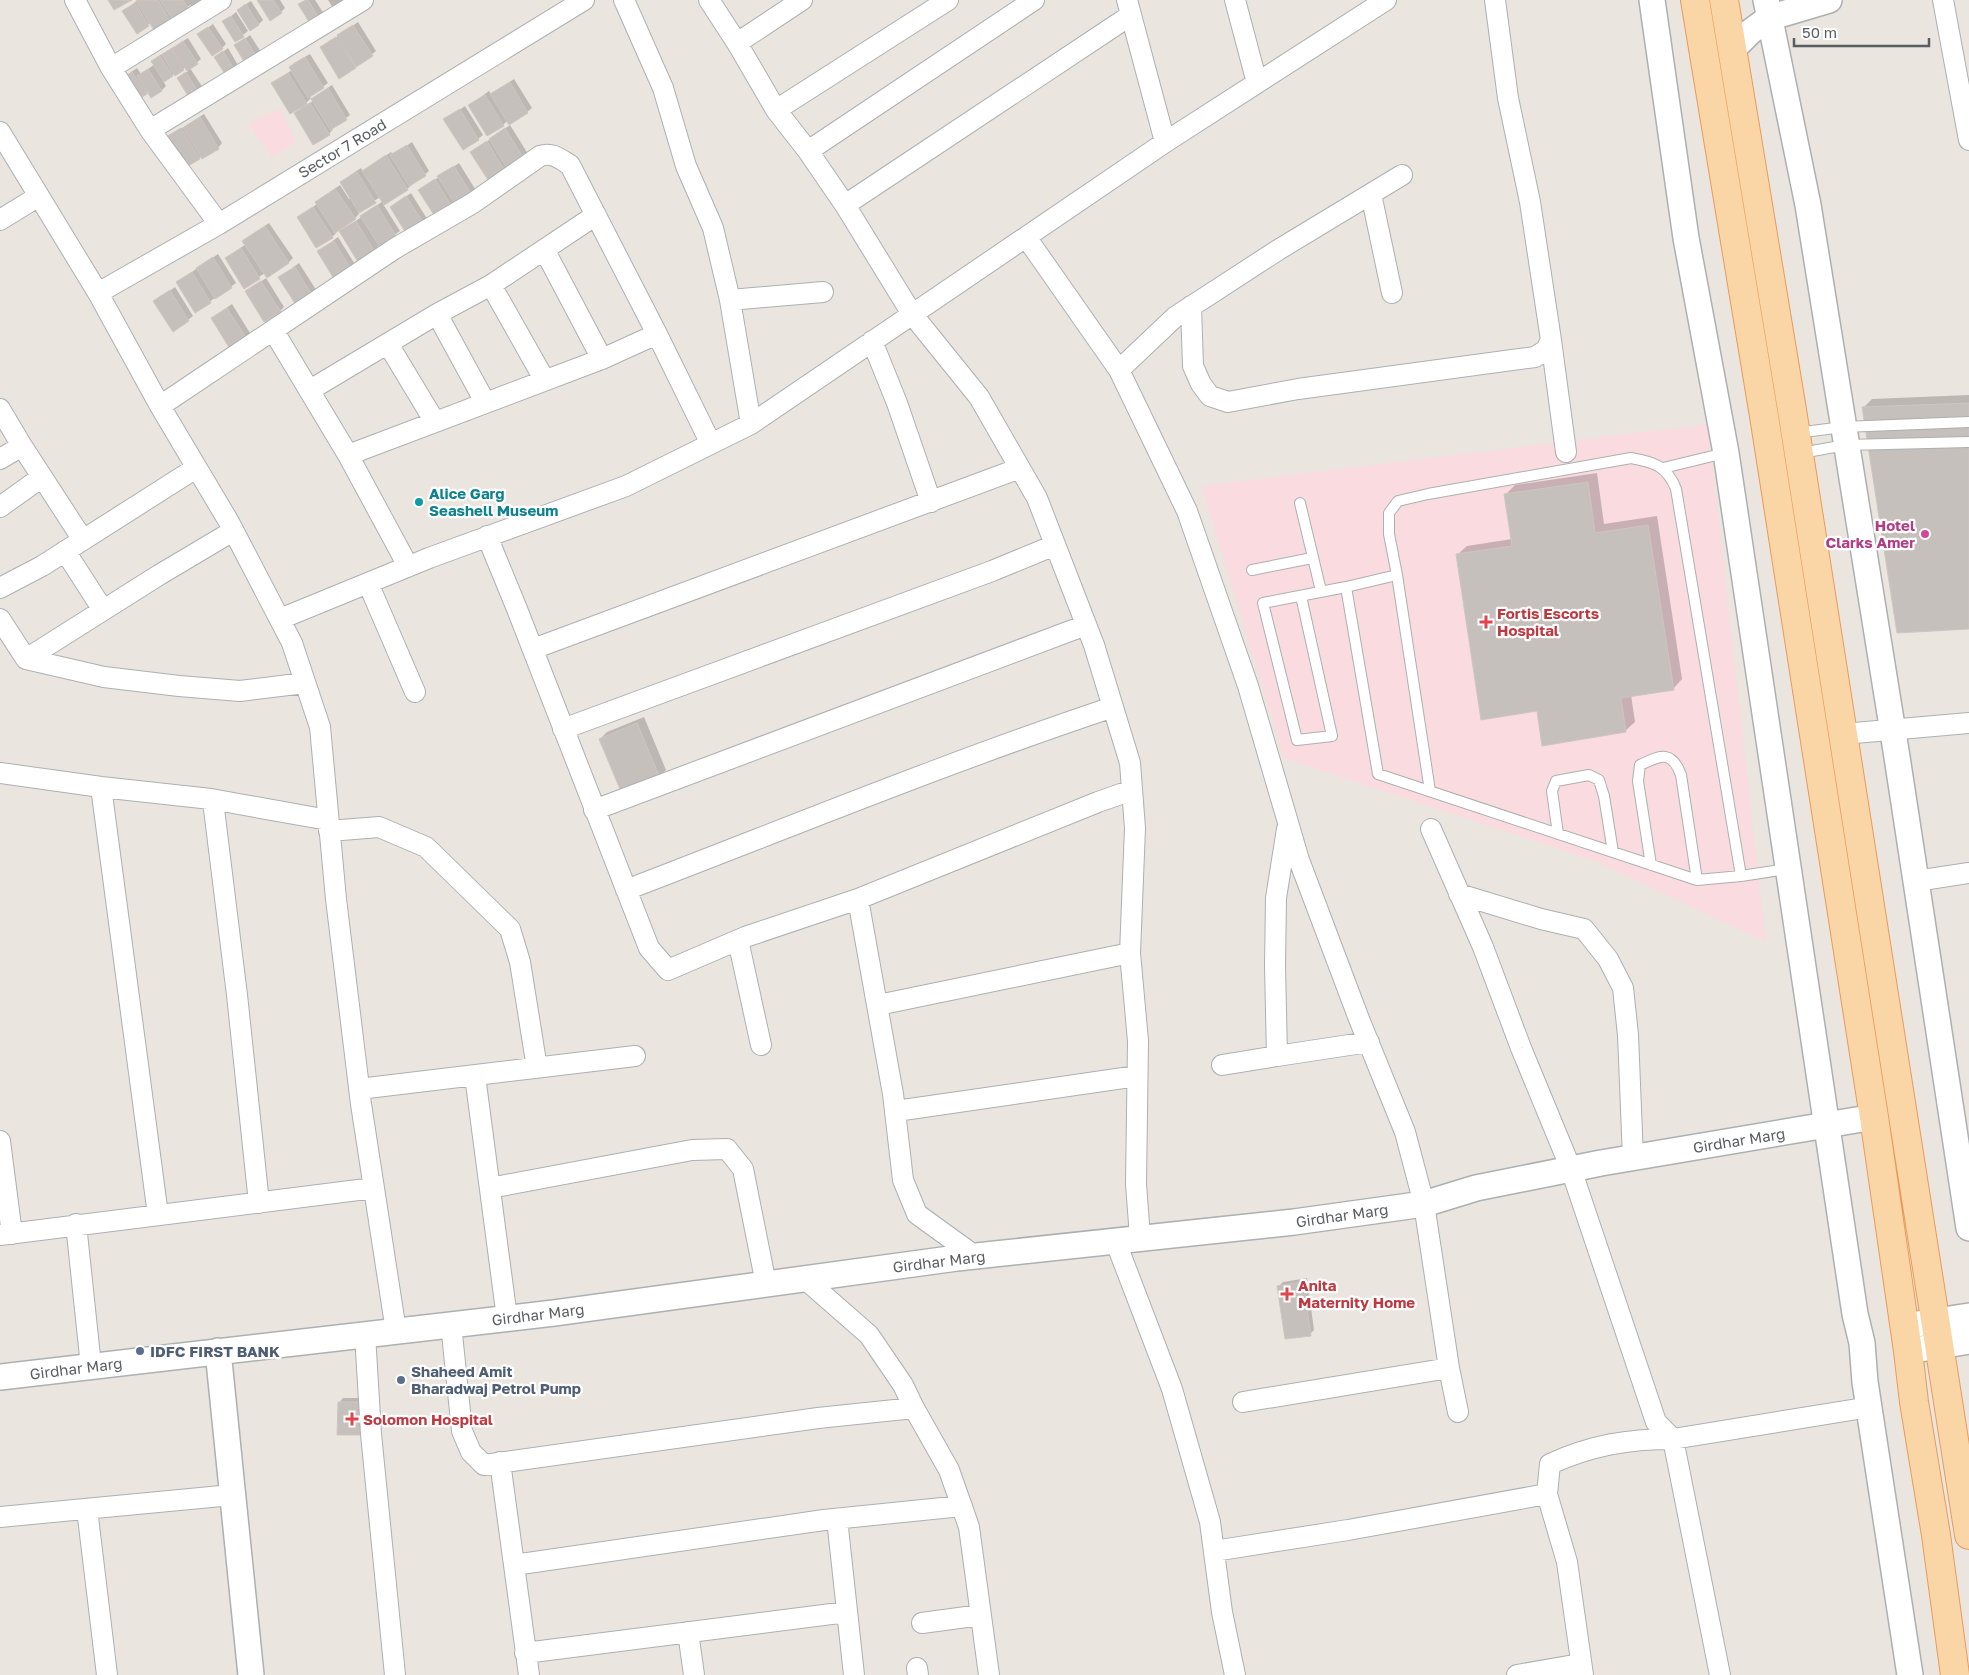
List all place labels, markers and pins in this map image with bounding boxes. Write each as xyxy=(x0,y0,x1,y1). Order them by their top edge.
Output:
place label: Alice Garg Seashell Museum xyxy=(429,484,558,519)
marker: Alice Garg Seashell Museum xyxy=(413,496,425,508)
place label: Hotel Clarks Amer xyxy=(1826,516,1915,551)
marker: Hotel Clarks Amer xyxy=(1919,528,1931,540)
place label: Fortis Escorts Hospital xyxy=(1497,604,1599,639)
marker: Fortis Escorts Hospital xyxy=(1479,615,1493,629)
place label: Anita Maternity Home xyxy=(1298,1276,1415,1311)
marker: Anita Maternity Home xyxy=(1280,1287,1294,1301)
place label: IDFC FIRST BANK xyxy=(150,1342,280,1360)
marker: IDFC FIRST BANK xyxy=(134,1345,146,1357)
place label: Shaheed Amit Bharadwaj Petrol Pump xyxy=(411,1362,581,1397)
marker: Shaheed Amit Bharadwaj Petrol Pump xyxy=(395,1374,407,1386)
place label: Solomon Hospital xyxy=(363,1410,493,1428)
marker: Solomon Hospital xyxy=(345,1412,359,1426)

